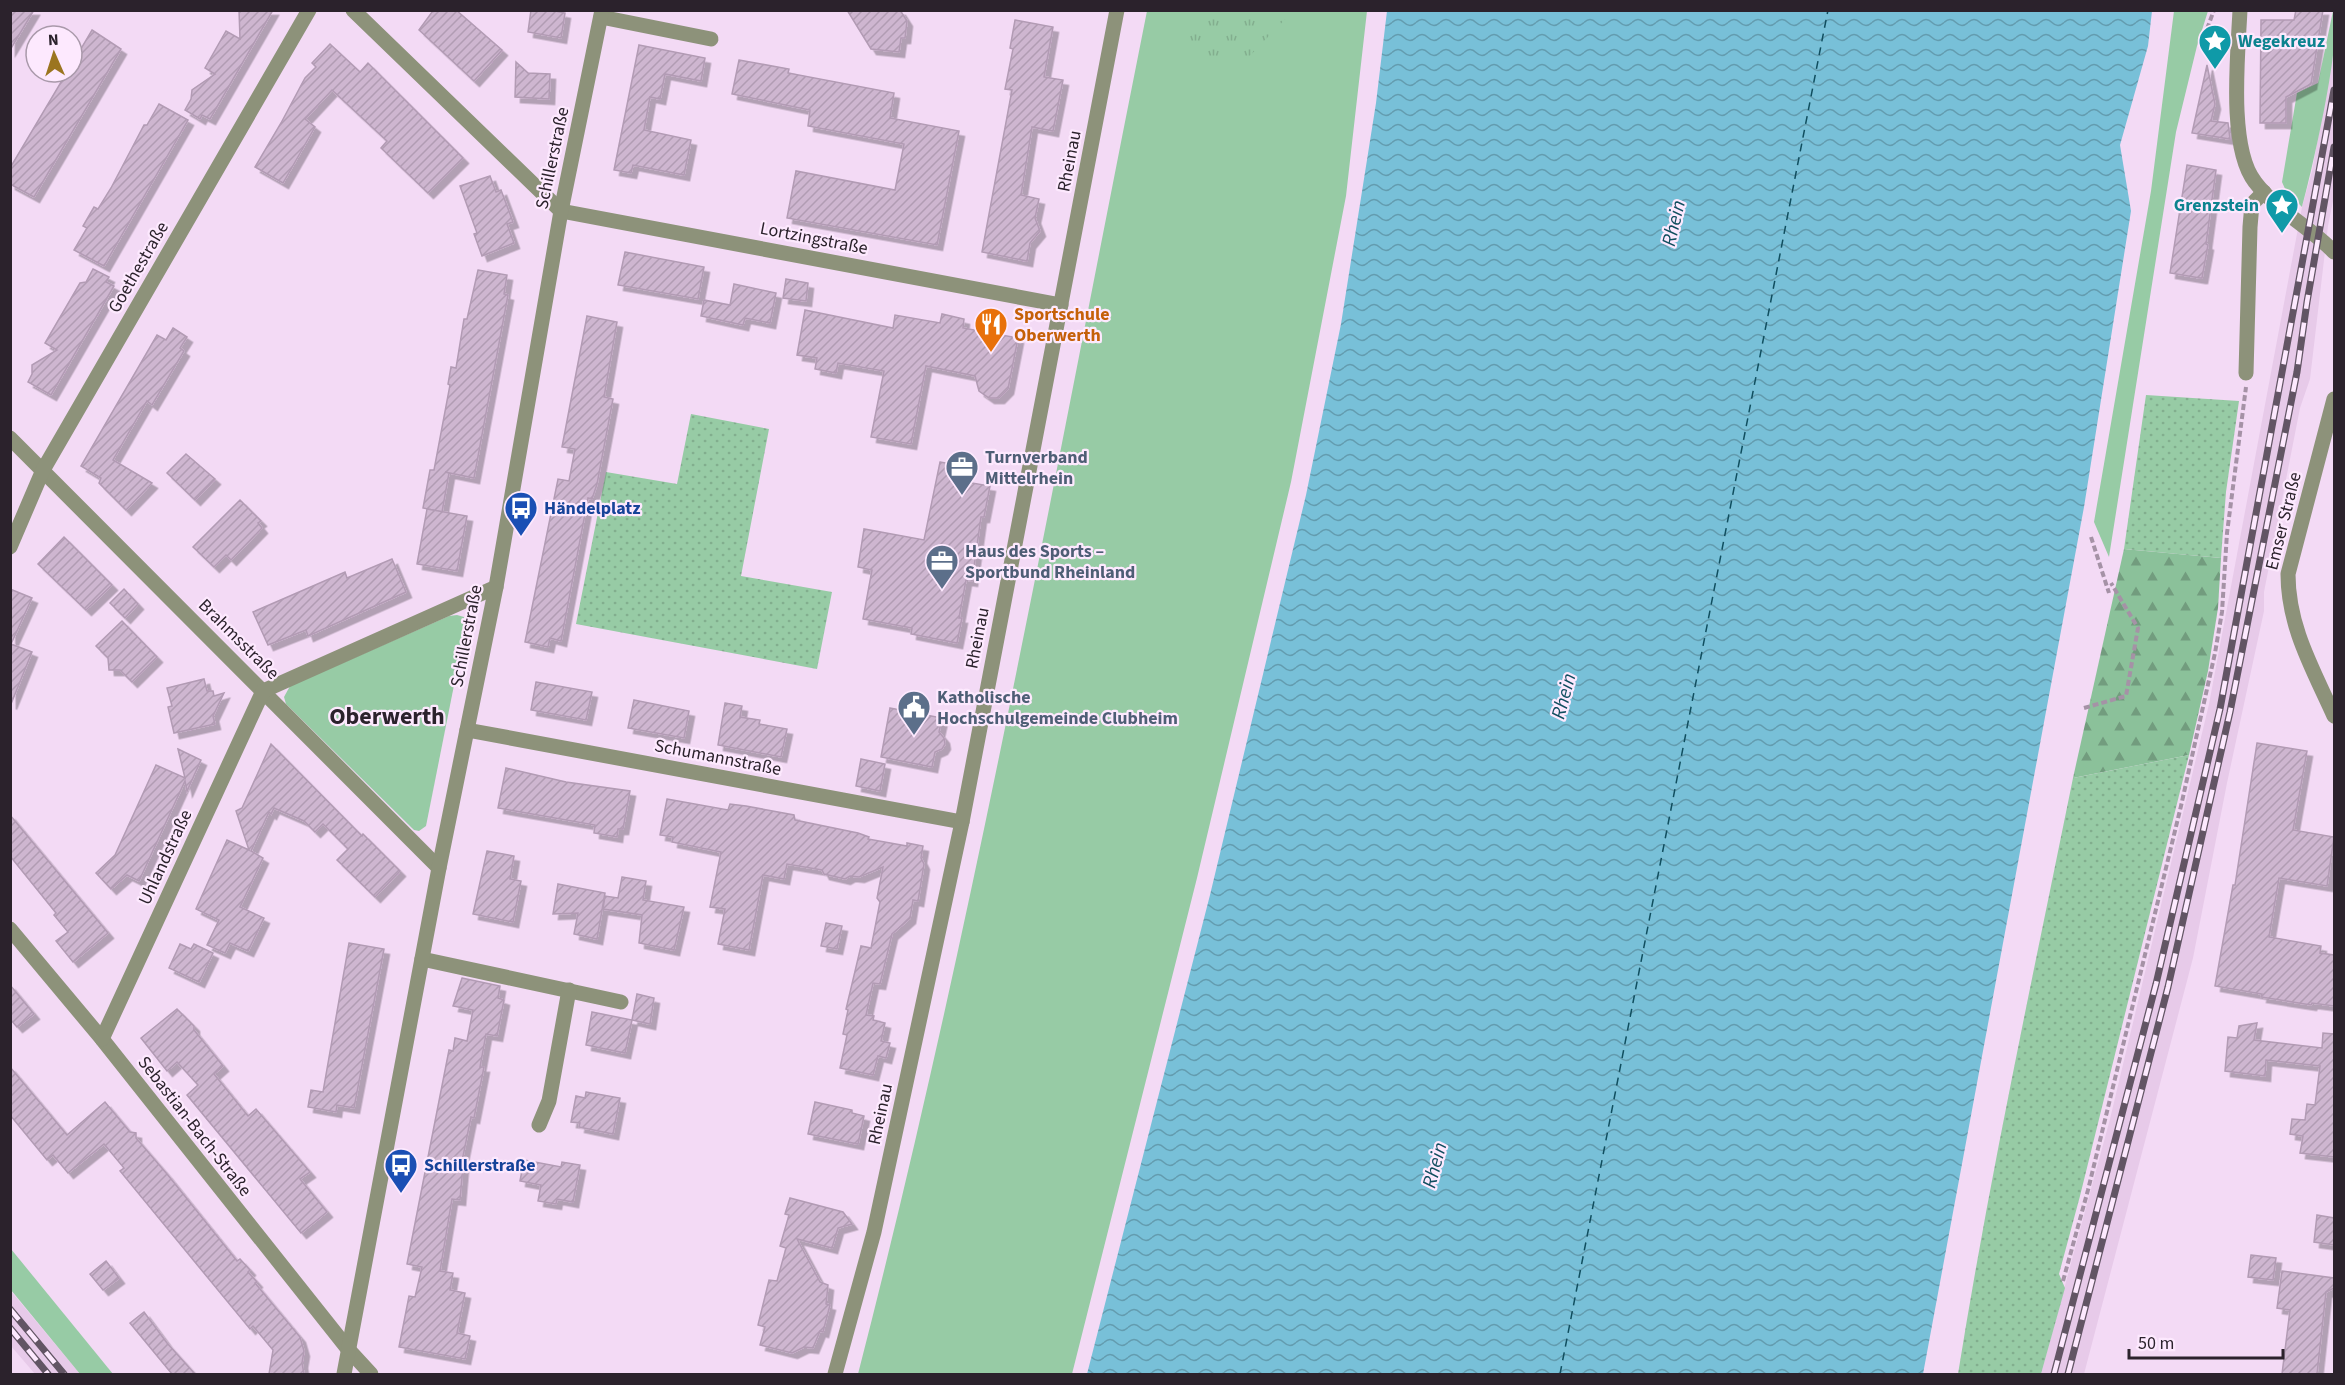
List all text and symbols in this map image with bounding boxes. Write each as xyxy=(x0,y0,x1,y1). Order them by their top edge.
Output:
place icon: Wegekreuz xyxy=(2197,23,2233,70)
north arrow xyxy=(24,24,84,84)
text: N xyxy=(47,29,59,51)
place label: Wegekreuz xyxy=(2238,29,2325,54)
street label: Schillerstraße xyxy=(529,105,576,211)
street label: Rheinau xyxy=(1051,128,1088,194)
place icon: Grenzstein xyxy=(2264,187,2300,234)
place label: Grenzstein xyxy=(2174,193,2259,218)
water label: Rhein xyxy=(1655,197,1693,249)
street label: Lortzingstraße xyxy=(758,216,870,261)
street label: Goethestraße xyxy=(102,217,175,318)
place label: Sportschule Oberwerth xyxy=(1014,302,1110,348)
restaurant icon: Sportschule Oberwerth xyxy=(973,306,1009,353)
place label: Turnverband Mittelrhein xyxy=(985,445,1088,491)
office icon: Turnverband Mittelrhein xyxy=(944,449,980,496)
street label: Emser Straße xyxy=(2259,469,2308,573)
bus stop icon: Händelplatz xyxy=(503,490,539,537)
place label: Händelplatz xyxy=(544,496,641,521)
place label: Haus des Sports – Sportbund Rheinland xyxy=(965,539,1135,585)
office icon: Haus des Sports – Sportbund Rheinland xyxy=(924,543,960,590)
street label: Schillerstraße xyxy=(444,583,489,689)
street label: Brahmsstraße xyxy=(193,593,285,685)
street label: Rheinau xyxy=(959,605,996,671)
water label: Rhein xyxy=(1544,670,1583,722)
place label: Katholische Hochschulgemeinde Clubheim xyxy=(937,685,1178,731)
public building icon: Katholische Hochschulgemeinde Clubheim xyxy=(896,689,932,736)
district label: Oberwerth xyxy=(329,699,445,734)
street label: Schumannstraße xyxy=(652,733,783,782)
street label: Uhlandstraße xyxy=(132,805,198,909)
street label: Sebastian-Bach-Straße xyxy=(132,1051,257,1202)
street label: Rheinau xyxy=(862,1081,899,1147)
water label: Rhein xyxy=(1415,1139,1454,1191)
bus stop icon: Schillerstraße xyxy=(383,1147,419,1194)
place label: Schillerstraße xyxy=(424,1153,536,1178)
scale bar xyxy=(2129,1322,2284,1360)
text: 50 m xyxy=(2138,1331,2174,1356)

